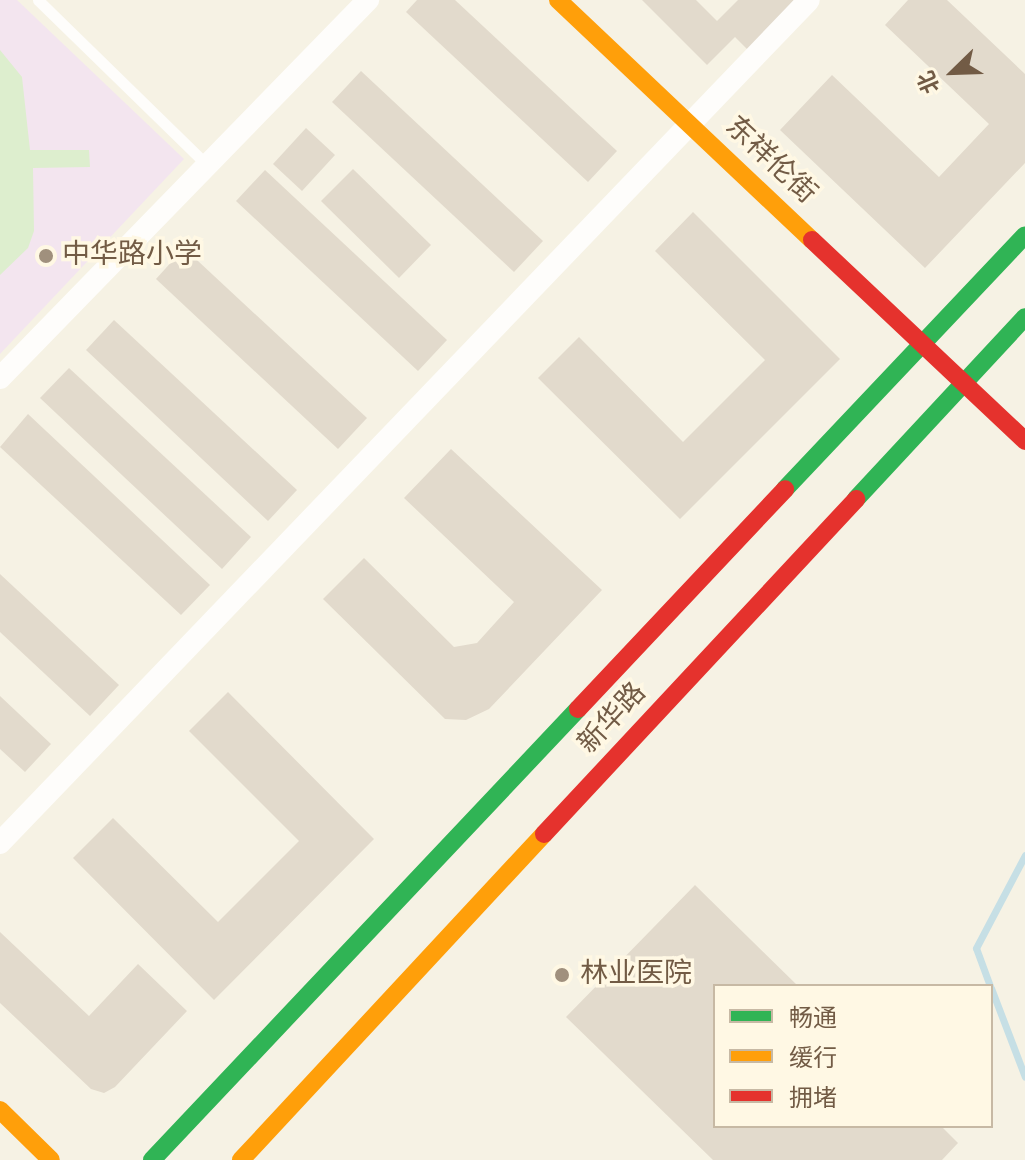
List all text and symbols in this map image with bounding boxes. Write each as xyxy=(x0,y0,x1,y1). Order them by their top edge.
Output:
north arrow xyxy=(913,32,993,112)
text: 北 xyxy=(914,66,947,97)
street label: 东祥伦街 xyxy=(718,111,822,211)
place label: 中华路小学 xyxy=(62,239,202,273)
marker: 中华路小学 xyxy=(37,247,55,265)
street label: 新华路 xyxy=(572,677,654,761)
place label: 林业医院 xyxy=(580,958,692,992)
marker: 林业医院 xyxy=(551,964,573,986)
legend xyxy=(713,984,993,1128)
text: 畅通 xyxy=(789,1005,837,1035)
text: 缓行 xyxy=(789,1045,837,1075)
text: 拥堵 xyxy=(789,1085,837,1115)

